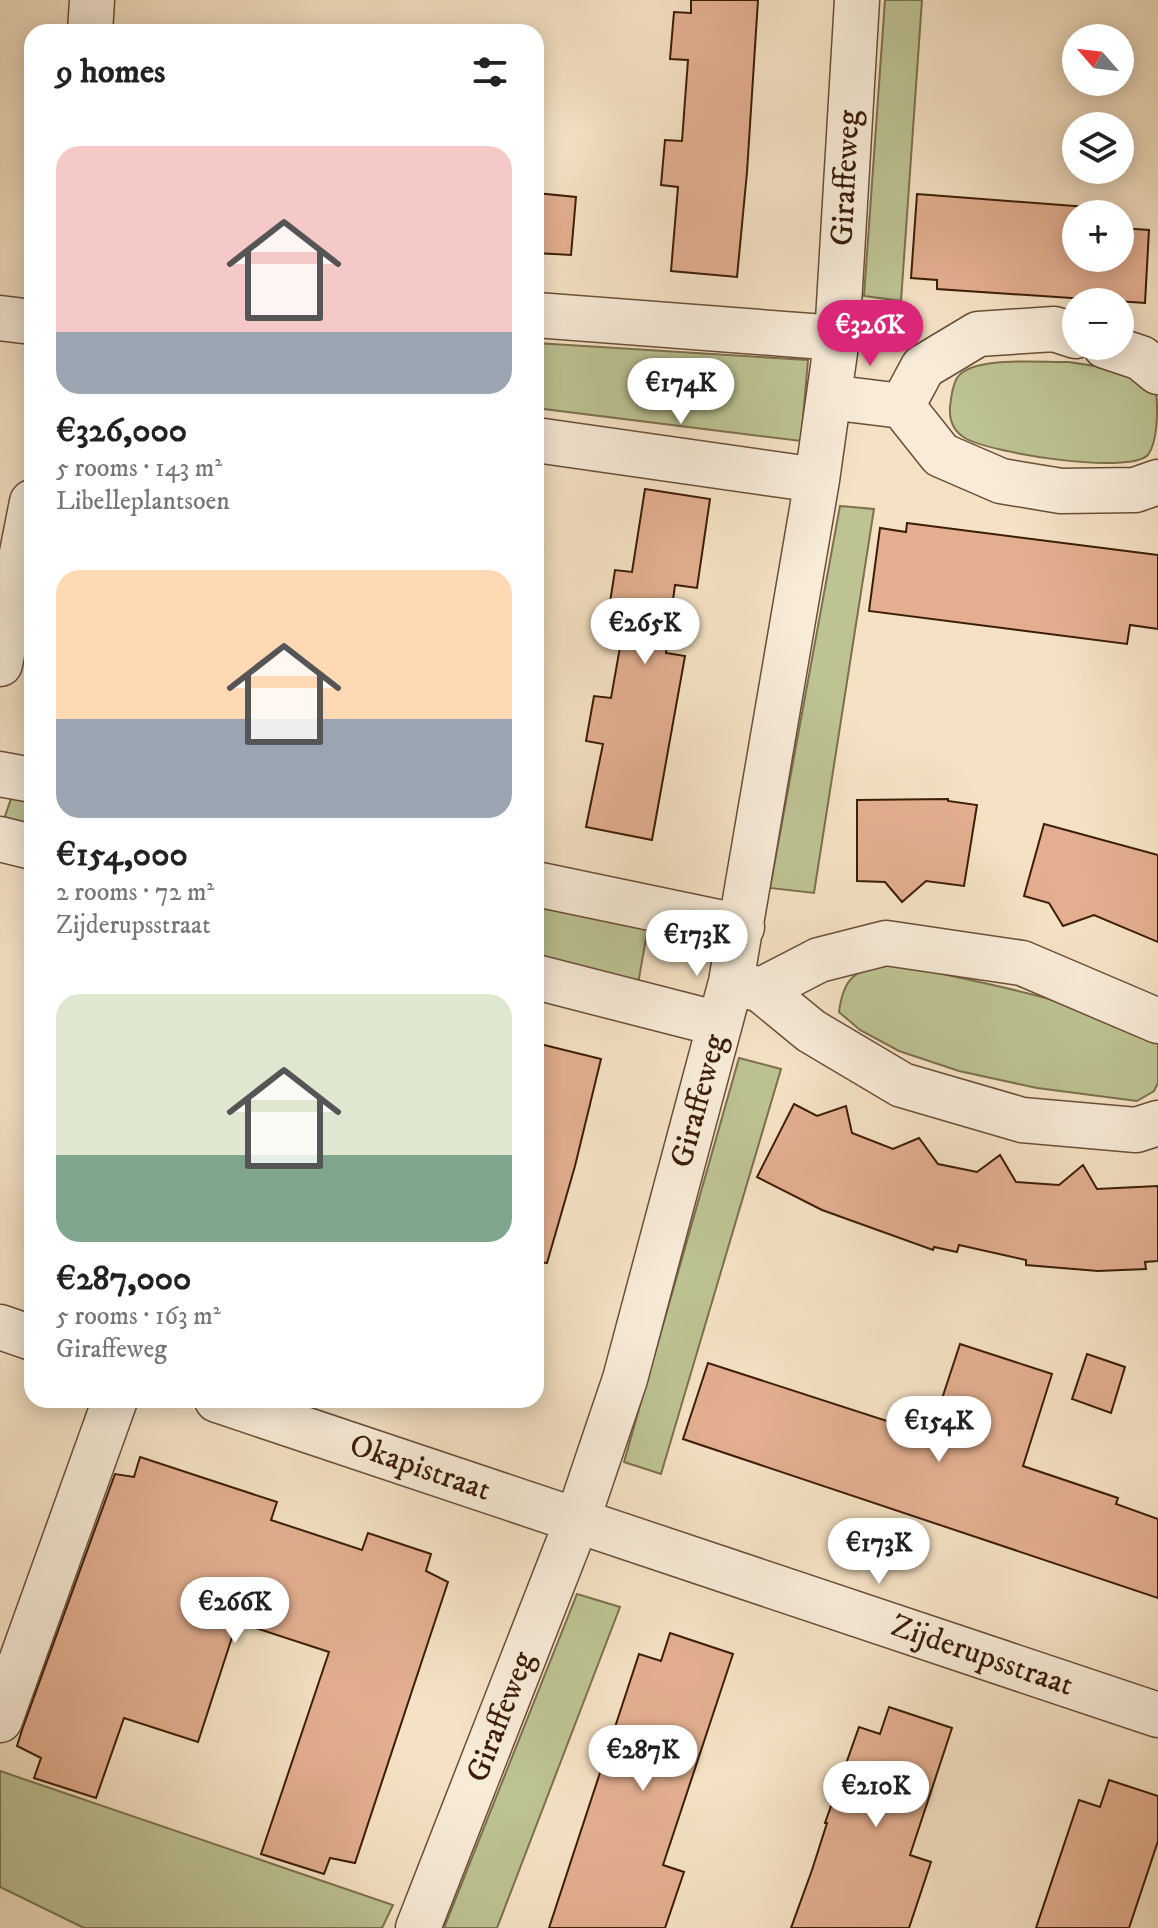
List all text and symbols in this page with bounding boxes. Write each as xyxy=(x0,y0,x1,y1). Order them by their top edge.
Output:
north arrow xyxy=(1062,24,1134,96)
map controls xyxy=(1062,24,1134,360)
icon: filters xyxy=(468,50,512,94)
text: 9 homes xyxy=(56,51,165,93)
street label: Giraffeweg xyxy=(822,108,870,247)
button: layers xyxy=(1062,112,1134,184)
icon: home xyxy=(212,198,356,342)
button: + xyxy=(1062,200,1134,272)
button: − xyxy=(1062,288,1134,360)
pin: €326K xyxy=(814,300,926,368)
text: €326K xyxy=(835,309,905,342)
pin: €174K xyxy=(625,358,737,426)
text: €174K xyxy=(645,367,717,400)
text: €326,000 xyxy=(56,410,187,452)
text: 5 rooms · 143 m² xyxy=(56,452,222,485)
text: Libelleplantsoen xyxy=(56,485,230,518)
pin: €265K xyxy=(589,598,701,666)
text: €265K xyxy=(609,607,681,640)
icon: home xyxy=(212,622,356,766)
text: €154,000 xyxy=(56,834,188,876)
text: 2 rooms · 72 m² xyxy=(56,876,214,909)
text: Zijderupsstraat xyxy=(56,909,210,942)
pin: €173K xyxy=(641,910,753,978)
text: €173K xyxy=(664,919,730,952)
street label: Giraffeweg xyxy=(662,1030,736,1172)
icon: home xyxy=(212,1046,356,1190)
text: €287,000 xyxy=(56,1258,191,1300)
text: 5 rooms · 163 m² xyxy=(56,1300,221,1333)
text: Giraffeweg xyxy=(56,1333,167,1366)
pin: €154K xyxy=(883,1396,995,1464)
text: €154K xyxy=(904,1405,974,1438)
street label: Okapistraat xyxy=(344,1425,496,1511)
pin: €173K xyxy=(823,1518,935,1586)
text: €173K xyxy=(846,1527,912,1560)
pin: €266K xyxy=(179,1577,291,1645)
text: €266K xyxy=(198,1586,272,1619)
street label: Zijderupsstraat xyxy=(886,1606,1078,1706)
street label: Giraffeweg xyxy=(458,1646,544,1788)
pin: €287K xyxy=(587,1725,699,1793)
text: €287K xyxy=(607,1734,680,1767)
pin: €210K xyxy=(820,1761,932,1829)
text: €210K xyxy=(841,1770,911,1803)

